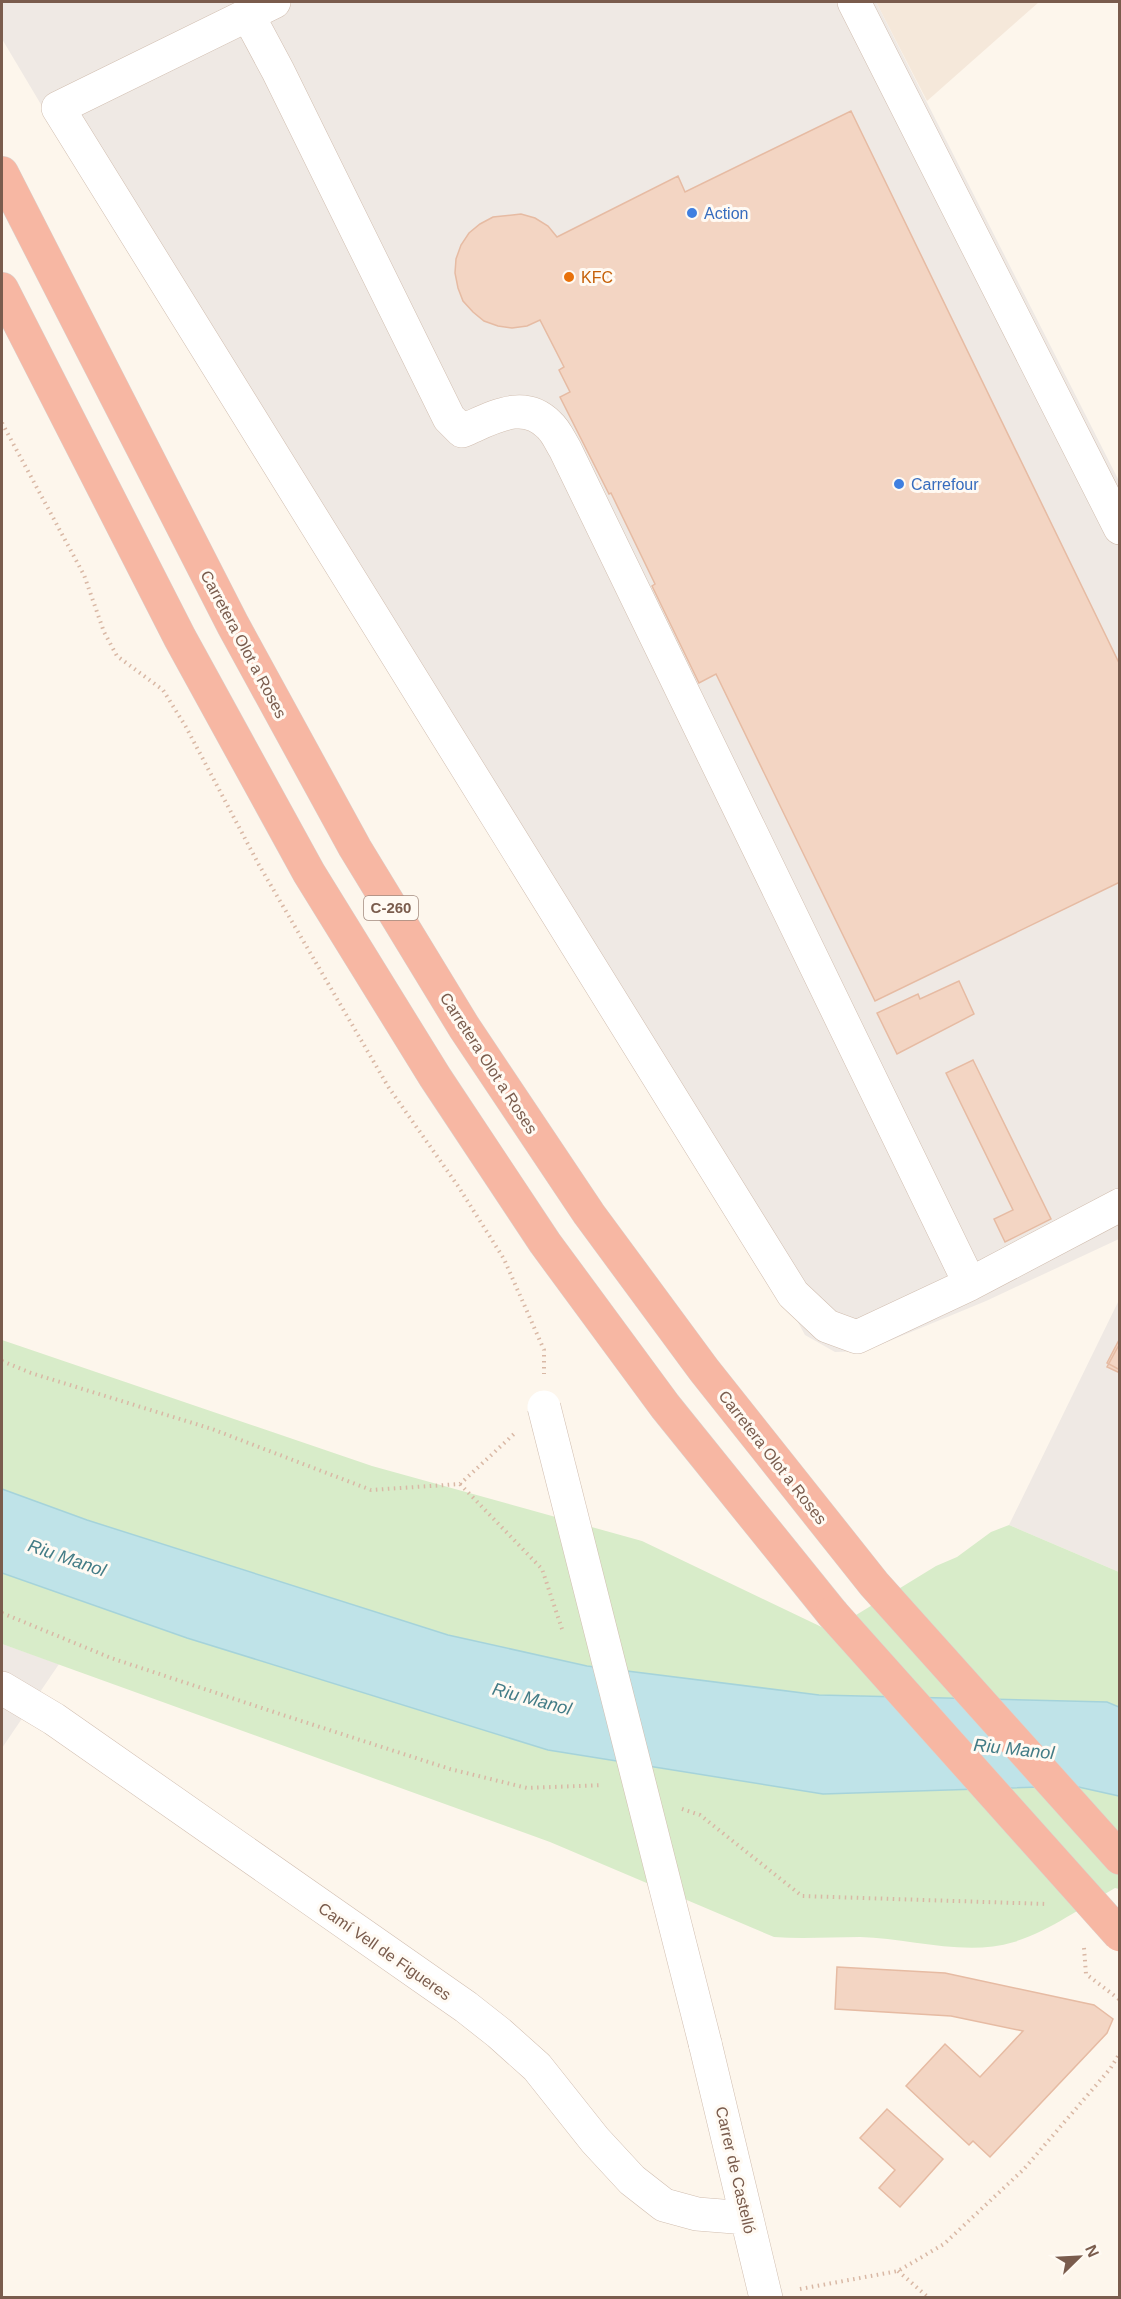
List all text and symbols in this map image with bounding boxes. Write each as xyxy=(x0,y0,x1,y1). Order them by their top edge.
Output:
place label: Action xyxy=(704,205,748,222)
marker: Action xyxy=(685,206,699,220)
place label: KFC xyxy=(581,269,613,286)
marker: KFC xyxy=(562,270,576,284)
place label: Carrefour xyxy=(911,476,979,493)
marker: Carrefour xyxy=(892,477,906,491)
street label: Carretera Olot a Roses xyxy=(197,568,290,721)
road number: C-260 xyxy=(364,896,418,920)
street label: Carretera Olot a Roses xyxy=(437,990,541,1137)
street label: Carretera Olot a Roses xyxy=(715,1387,830,1527)
water label: Riu Manol xyxy=(25,1535,110,1581)
water label: Riu Manol xyxy=(490,1679,575,1719)
water label: Riu Manol xyxy=(973,1735,1056,1763)
street label: Camí Vell de Figueres xyxy=(315,1899,454,2004)
street label: Carrer de Castelló xyxy=(713,2105,758,2235)
north arrow xyxy=(1049,2227,1109,2287)
text: N xyxy=(1082,2242,1102,2260)

